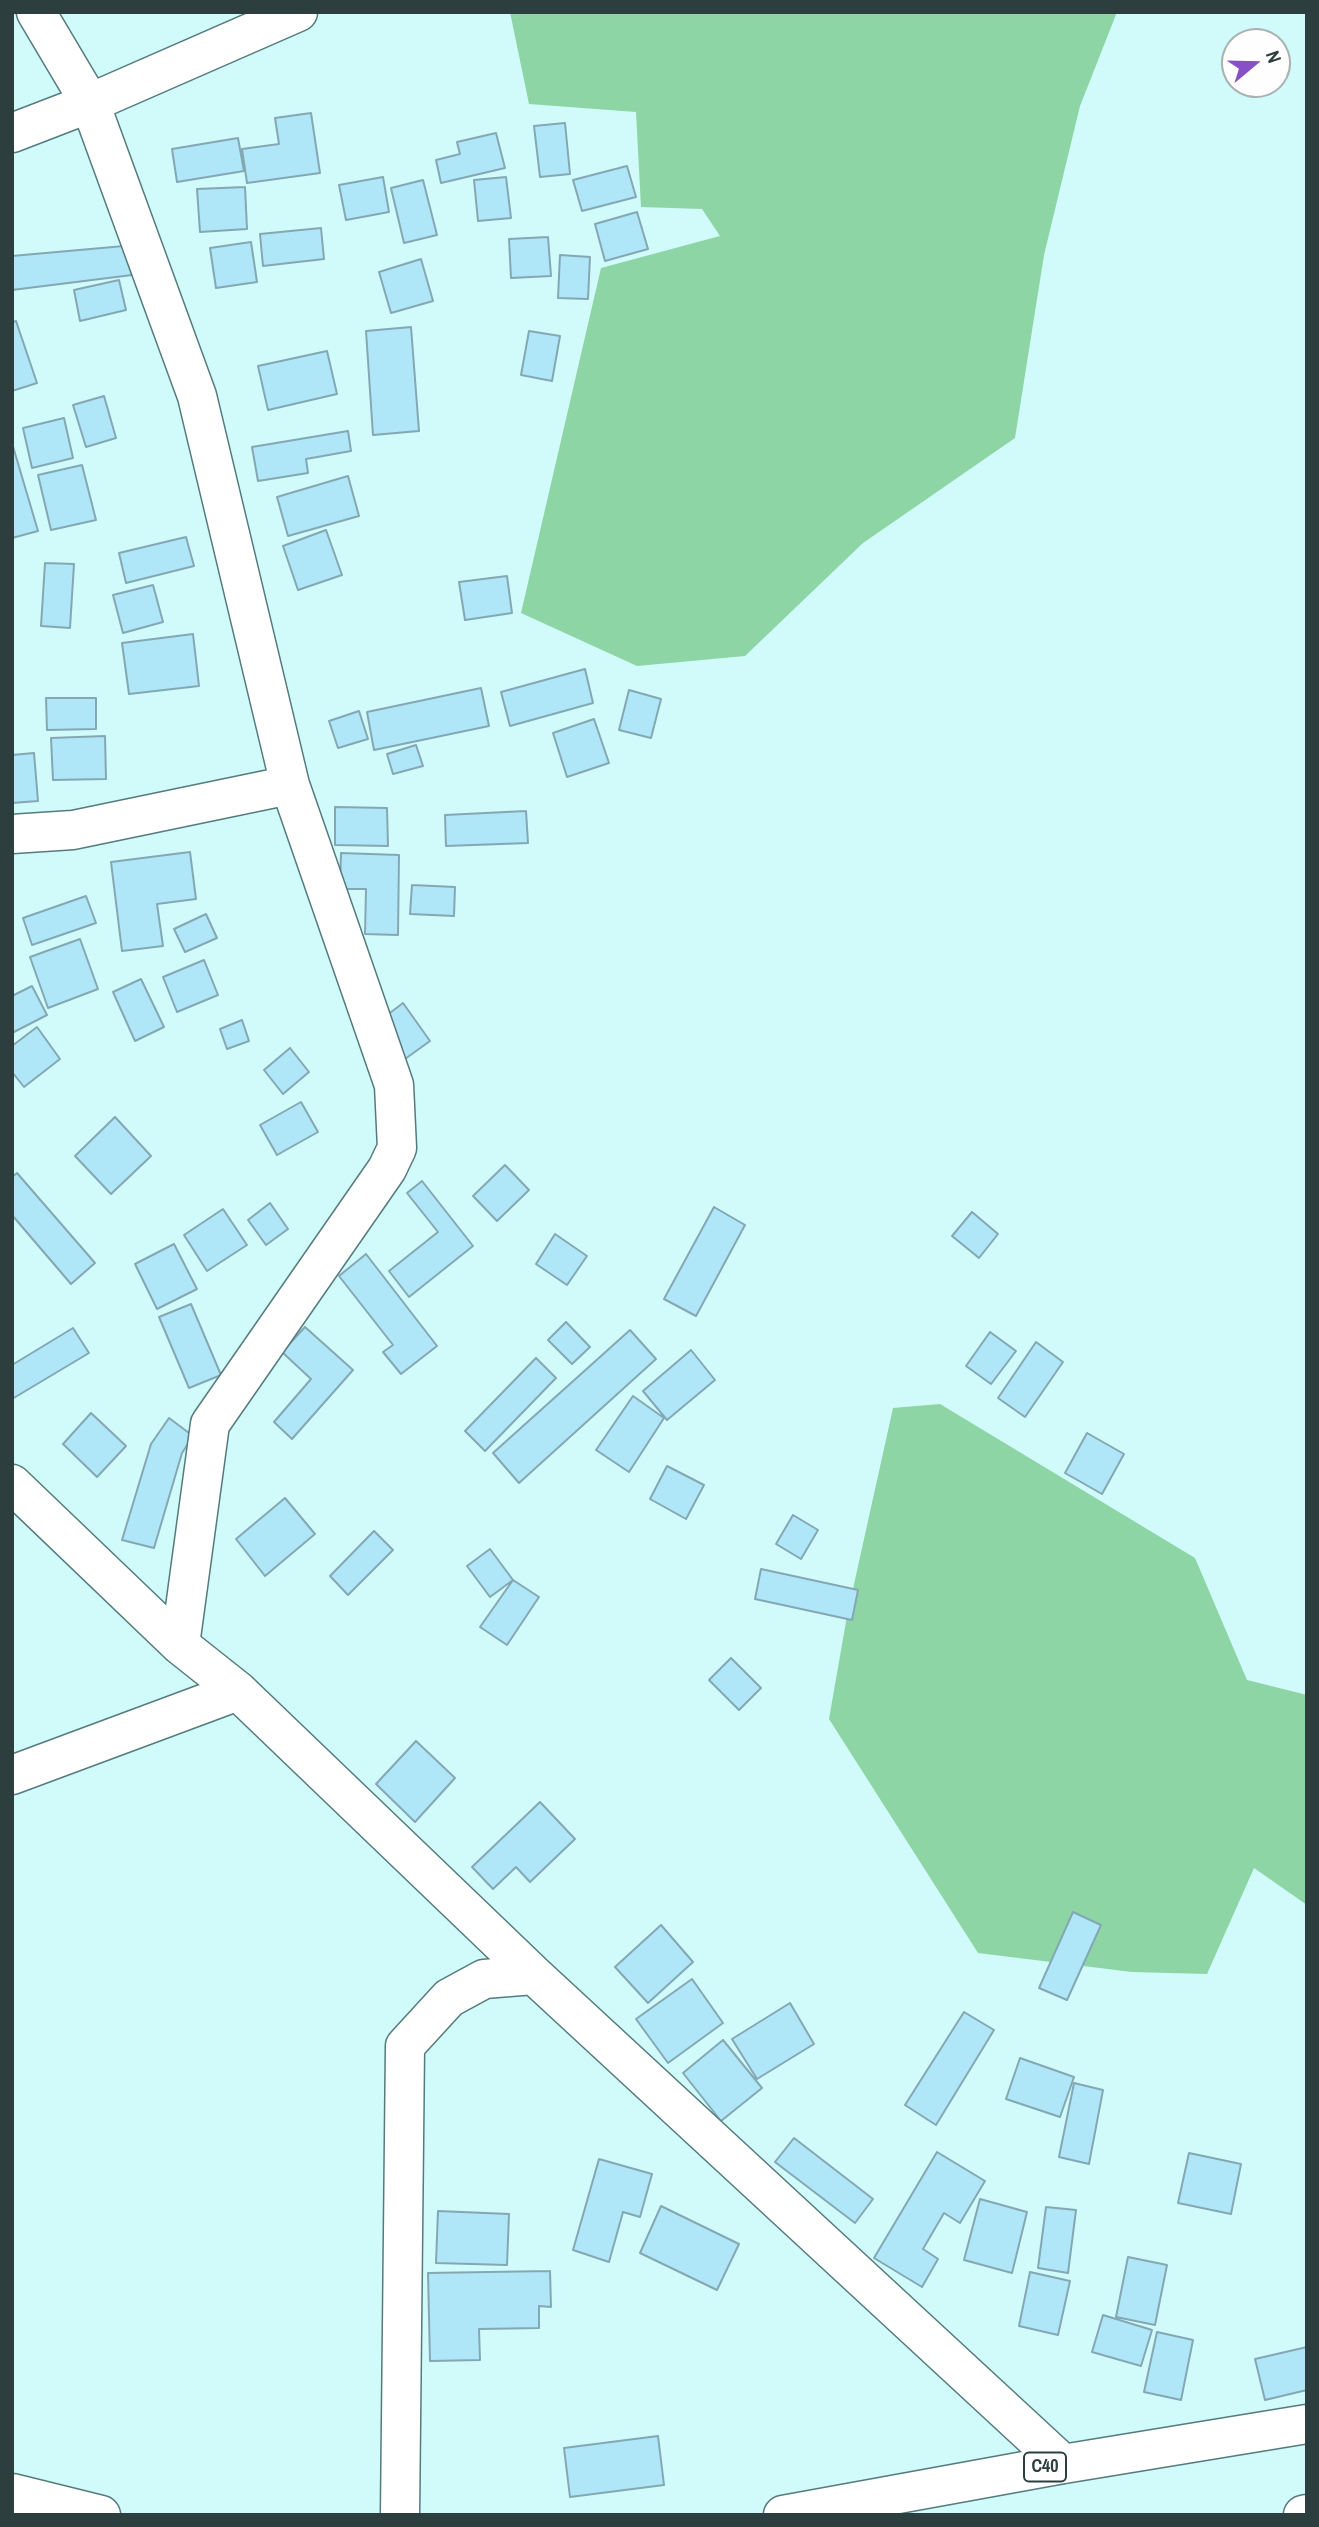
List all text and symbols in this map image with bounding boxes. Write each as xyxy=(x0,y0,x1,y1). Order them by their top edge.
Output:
north arrow xyxy=(1221,28,1291,98)
text: N xyxy=(1260,47,1288,66)
road number: C40 xyxy=(1024,2452,1066,2482)

